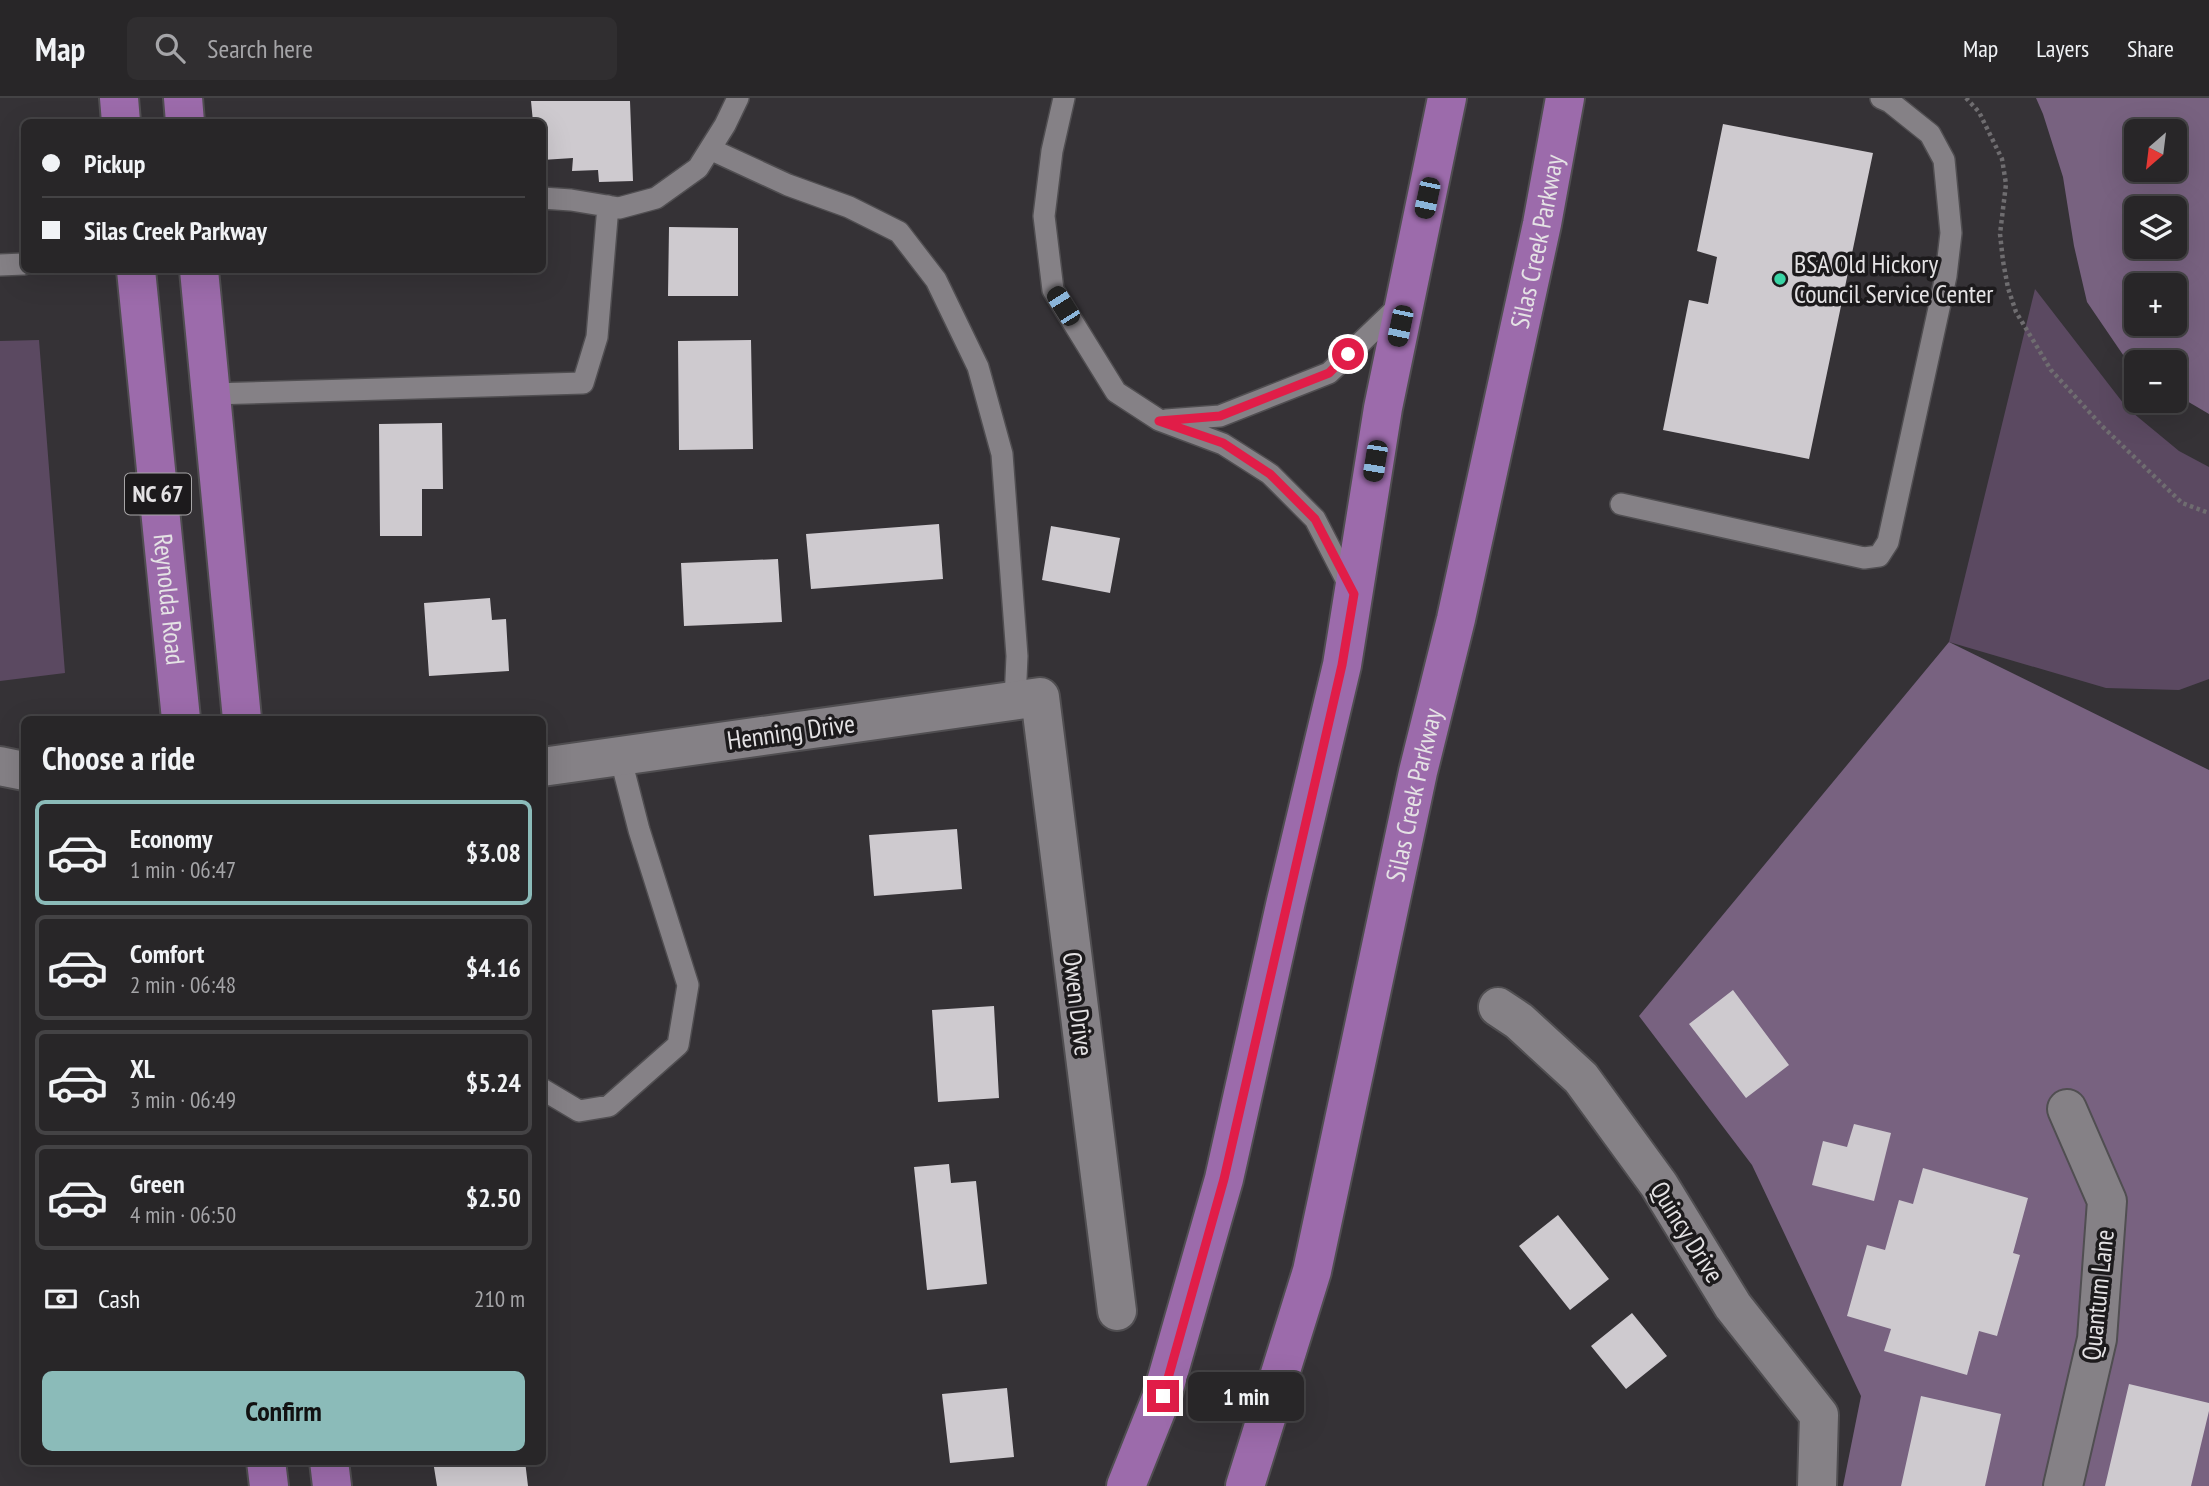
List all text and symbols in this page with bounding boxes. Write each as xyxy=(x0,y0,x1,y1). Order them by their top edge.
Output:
search box xyxy=(127,17,617,80)
text: Map xyxy=(35,27,85,70)
icon: search xyxy=(151,29,189,67)
text: Search here xyxy=(207,32,313,65)
text: Map xyxy=(1963,33,1998,64)
text: Layers xyxy=(2036,33,2089,64)
text: Share xyxy=(2127,33,2174,64)
north arrow xyxy=(2124,119,2188,182)
map controls xyxy=(2124,119,2187,413)
text: Pickup xyxy=(84,147,145,180)
street label: Silas Creek Parkway xyxy=(1503,152,1570,332)
car xyxy=(1413,175,1442,221)
button: layers xyxy=(2124,196,2187,259)
text: Silas Creek Parkway xyxy=(84,214,267,247)
place label: BSA Old Hickory Council Service Center xyxy=(1794,247,1994,310)
marker: BSA Old Hickory Council Service Center xyxy=(1772,271,1788,287)
button: + xyxy=(2124,273,2187,336)
car xyxy=(1043,283,1084,329)
car xyxy=(1386,303,1415,349)
route start xyxy=(1332,338,1364,370)
button: − xyxy=(2124,350,2187,413)
car xyxy=(1362,439,1389,483)
road number: NC 67 xyxy=(125,474,191,514)
street label: Reynolda Road xyxy=(147,532,192,667)
street label: Silas Creek Parkway xyxy=(1378,705,1449,885)
street label: Henning Drive xyxy=(725,706,857,757)
text: Choose a ride xyxy=(42,737,195,779)
icon: car xyxy=(46,821,109,884)
text: Economy xyxy=(130,822,212,855)
text: $3.08 xyxy=(466,836,521,869)
text: 1 min · 06:47 xyxy=(130,855,236,884)
icon: car xyxy=(46,936,109,999)
text: Comfort xyxy=(130,937,204,970)
street label: Owen Drive xyxy=(1056,950,1101,1058)
text: $4.16 xyxy=(466,951,521,984)
text: 2 min · 06:48 xyxy=(130,970,236,999)
icon: car xyxy=(46,1051,109,1114)
text: XL xyxy=(130,1052,155,1085)
text: $5.24 xyxy=(466,1066,521,1099)
text: 3 min · 06:49 xyxy=(130,1085,236,1114)
icon: car xyxy=(46,1166,109,1229)
text: Green xyxy=(130,1167,185,1200)
street label: Quincy Drive xyxy=(1643,1175,1731,1289)
text: $2.50 xyxy=(466,1181,521,1214)
text: 4 min · 06:50 xyxy=(130,1200,236,1229)
street label: Quantum Lane xyxy=(2074,1228,2121,1362)
icon: cash xyxy=(42,1280,80,1318)
text: Cash xyxy=(98,1282,140,1315)
text: 210 m xyxy=(474,1284,525,1313)
button: Confirm xyxy=(42,1371,525,1451)
callout: 1 min xyxy=(1188,1372,1303,1420)
route end xyxy=(1147,1380,1179,1412)
text: 1 min xyxy=(1223,1382,1269,1411)

